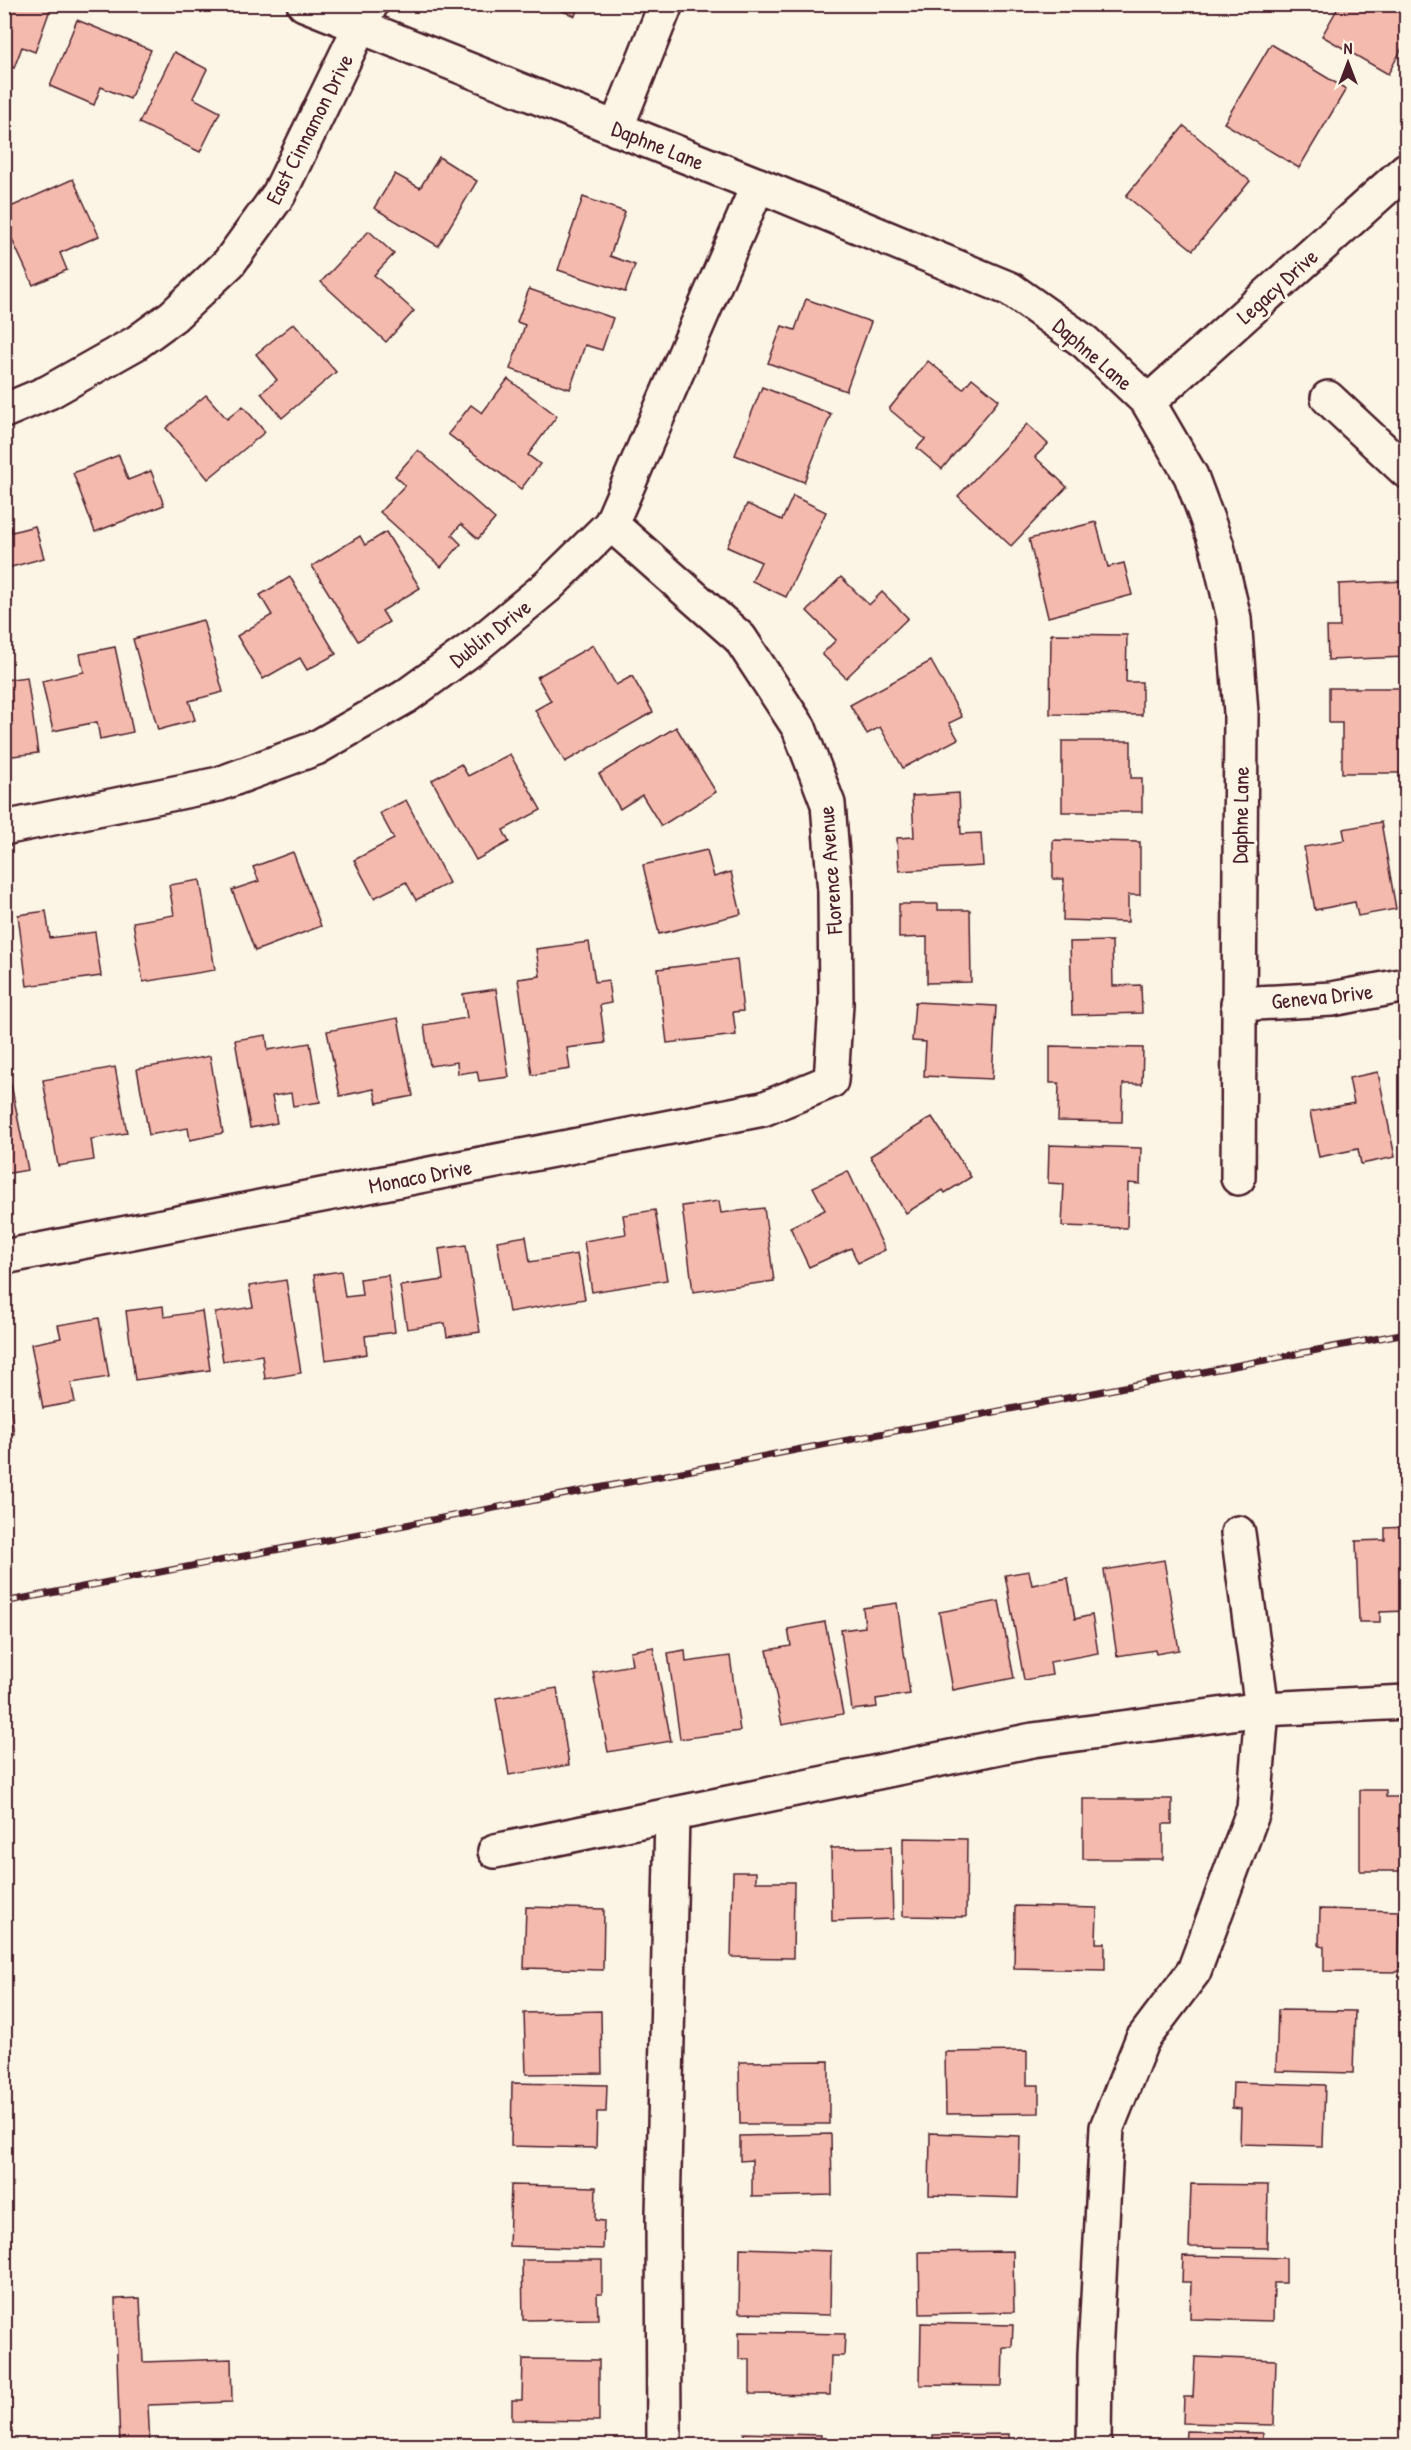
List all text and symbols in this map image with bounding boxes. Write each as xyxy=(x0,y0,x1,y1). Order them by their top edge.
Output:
north arrow xyxy=(1318,33,1378,93)
text: N xyxy=(1344,37,1353,59)
street label: East Cinnamon Drive xyxy=(258,48,360,209)
street label: Daphne Lane xyxy=(607,113,709,177)
street label: Legacy Drive xyxy=(1230,241,1324,330)
street label: Daphne Lane xyxy=(1047,311,1140,397)
street label: Dublin Drive xyxy=(443,592,537,674)
street label: Daphne Lane xyxy=(1224,766,1256,864)
street label: Florence Avenue xyxy=(811,805,850,936)
street label: Geneva Drive xyxy=(1270,976,1374,1016)
street label: Monaco Drive xyxy=(366,1151,474,1201)

